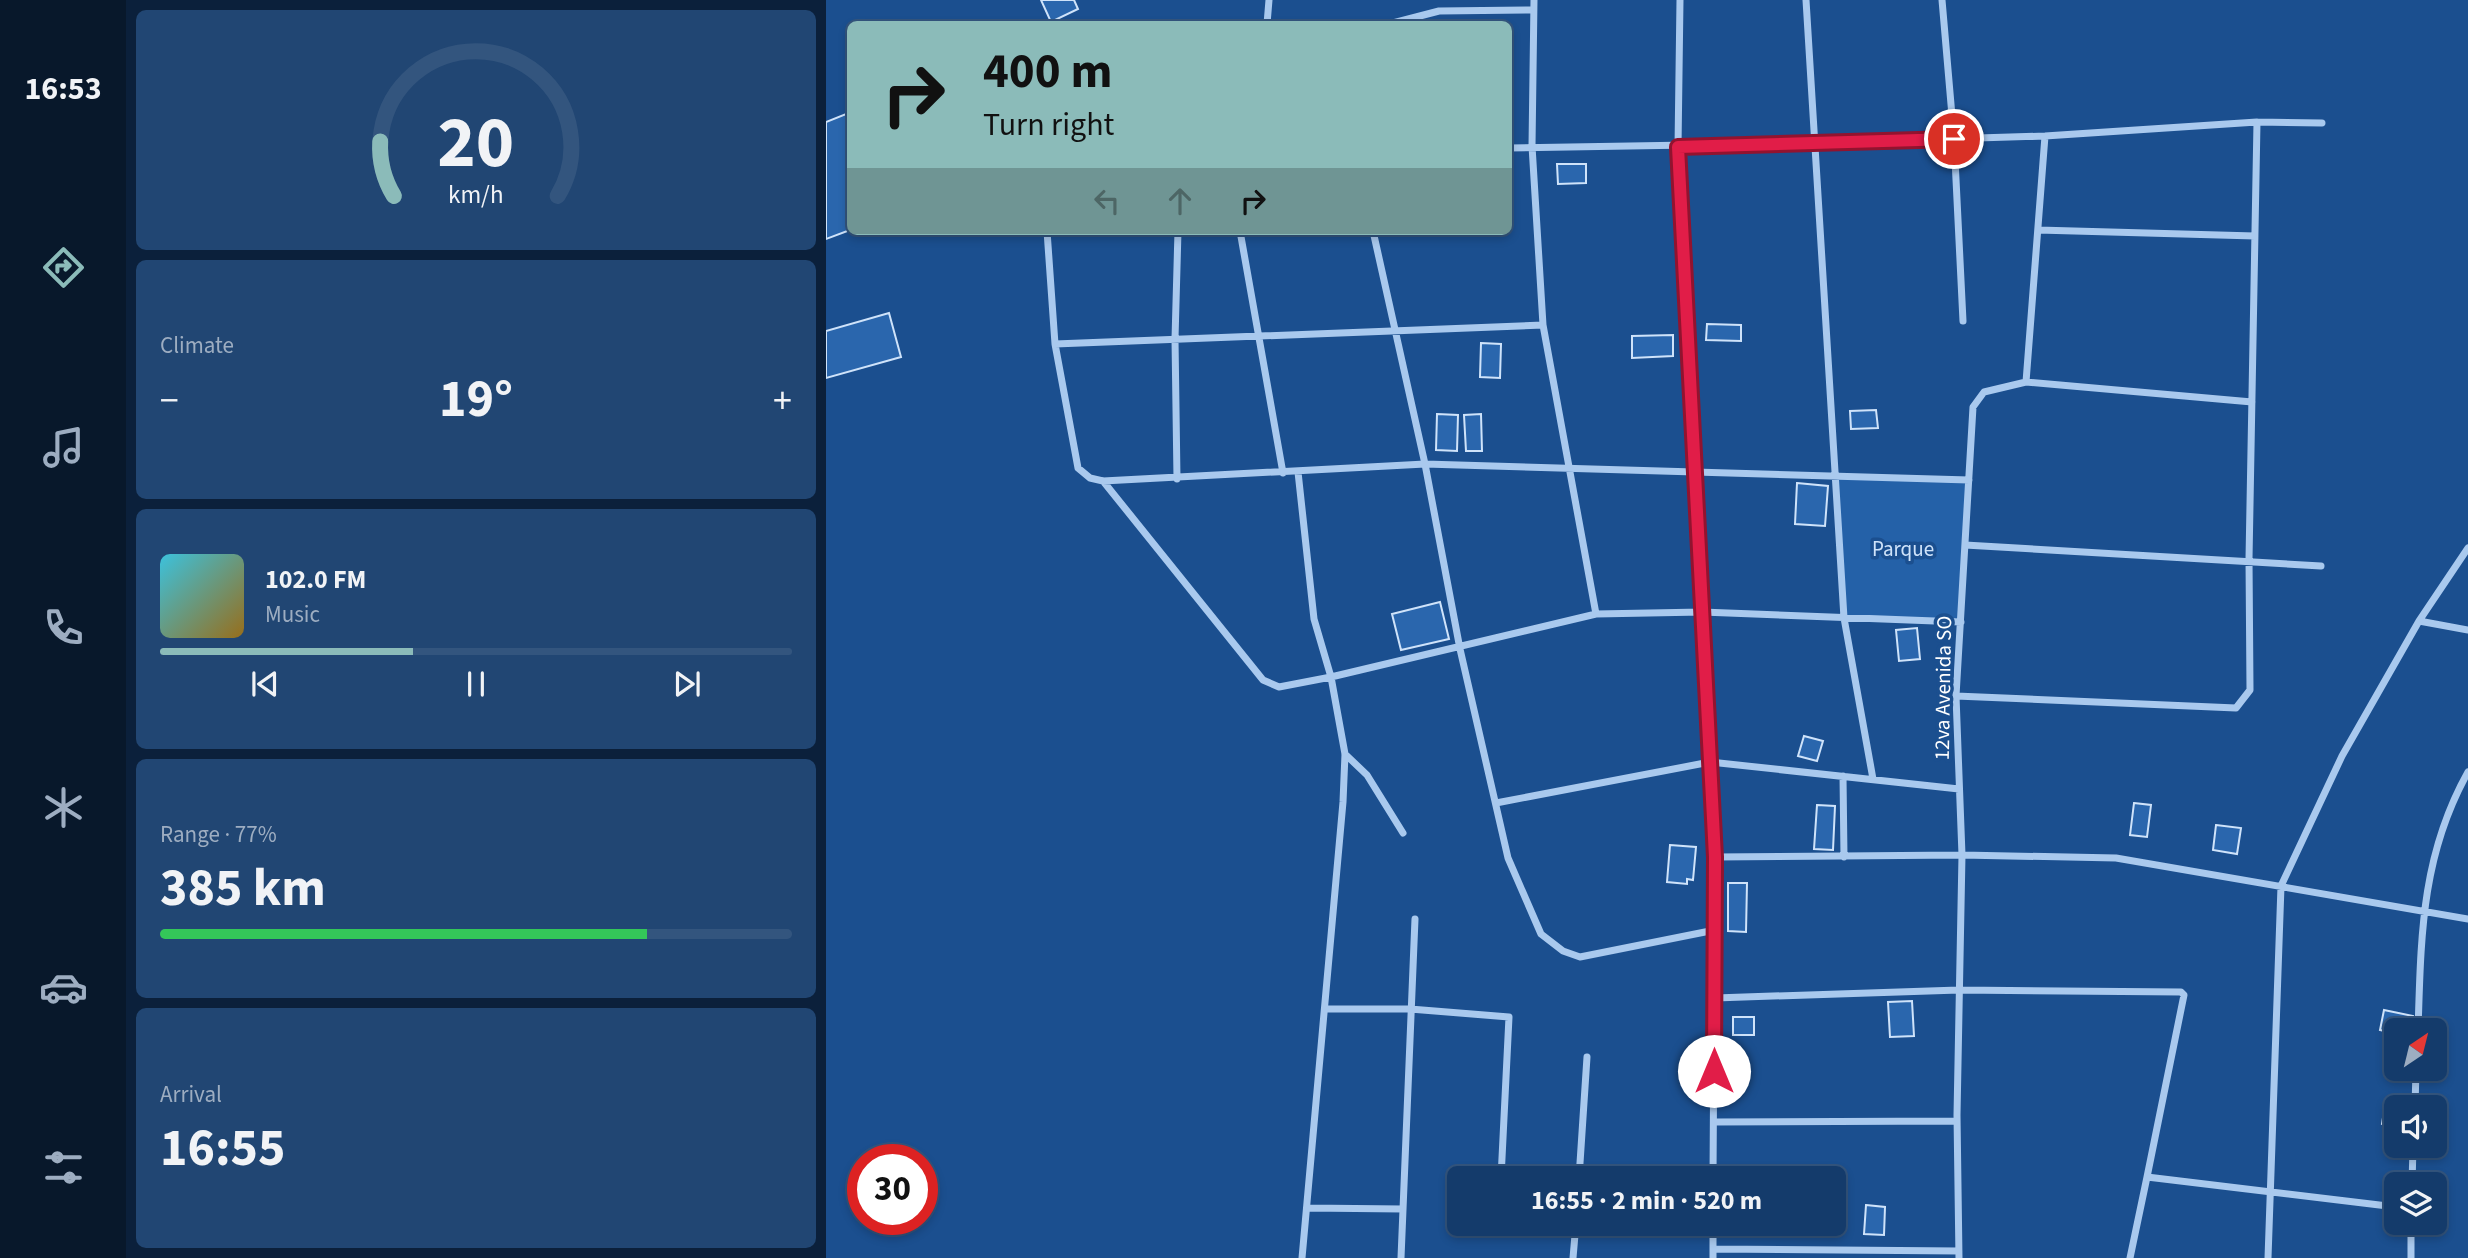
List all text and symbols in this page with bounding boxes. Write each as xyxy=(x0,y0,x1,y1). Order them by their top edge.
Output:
text: 400 m xyxy=(983,37,1112,107)
icon: right xyxy=(868,49,959,140)
text: 16:53 xyxy=(24,66,102,112)
text: 20 xyxy=(438,91,514,195)
text: Turn right xyxy=(983,102,1114,148)
pin xyxy=(1924,109,1984,169)
icon: arrive xyxy=(1935,120,1973,158)
text: km/h xyxy=(448,177,504,213)
icon: left xyxy=(1088,182,1126,220)
icon: ahead xyxy=(1161,182,1199,220)
icon: right xyxy=(1234,182,1272,220)
icon: directions xyxy=(39,243,88,292)
text: Climate xyxy=(160,329,234,362)
text: 19° xyxy=(439,363,513,437)
text: − xyxy=(160,374,179,428)
text: + xyxy=(773,374,792,428)
icon: music xyxy=(39,423,88,472)
park label: Parque xyxy=(1872,534,1934,564)
text: 102.0 FM xyxy=(265,561,366,598)
text: Music xyxy=(265,598,320,631)
icon: phone xyxy=(39,603,88,652)
street label: 12va Avenida SO xyxy=(1927,615,1959,761)
icon: previous xyxy=(246,665,284,703)
icon: pause xyxy=(457,665,495,703)
icon: next xyxy=(668,665,706,703)
icon: climate xyxy=(39,783,88,832)
text: Range · 77% xyxy=(160,818,277,851)
text: 385 km xyxy=(160,852,326,926)
icon: car xyxy=(39,963,88,1012)
north arrow xyxy=(2384,1018,2446,1082)
map controls xyxy=(2384,1018,2447,1235)
position arrow xyxy=(1677,1034,1751,1108)
text: Arrival xyxy=(160,1078,222,1111)
button: sound xyxy=(2384,1095,2447,1158)
text: 16:55 xyxy=(160,1112,285,1186)
icon: filters xyxy=(39,1143,88,1192)
speed limit sign: 30 xyxy=(847,1144,938,1235)
button: layers xyxy=(2384,1172,2447,1235)
text: 16:55 · 2 min · 520 m xyxy=(1531,1182,1762,1219)

